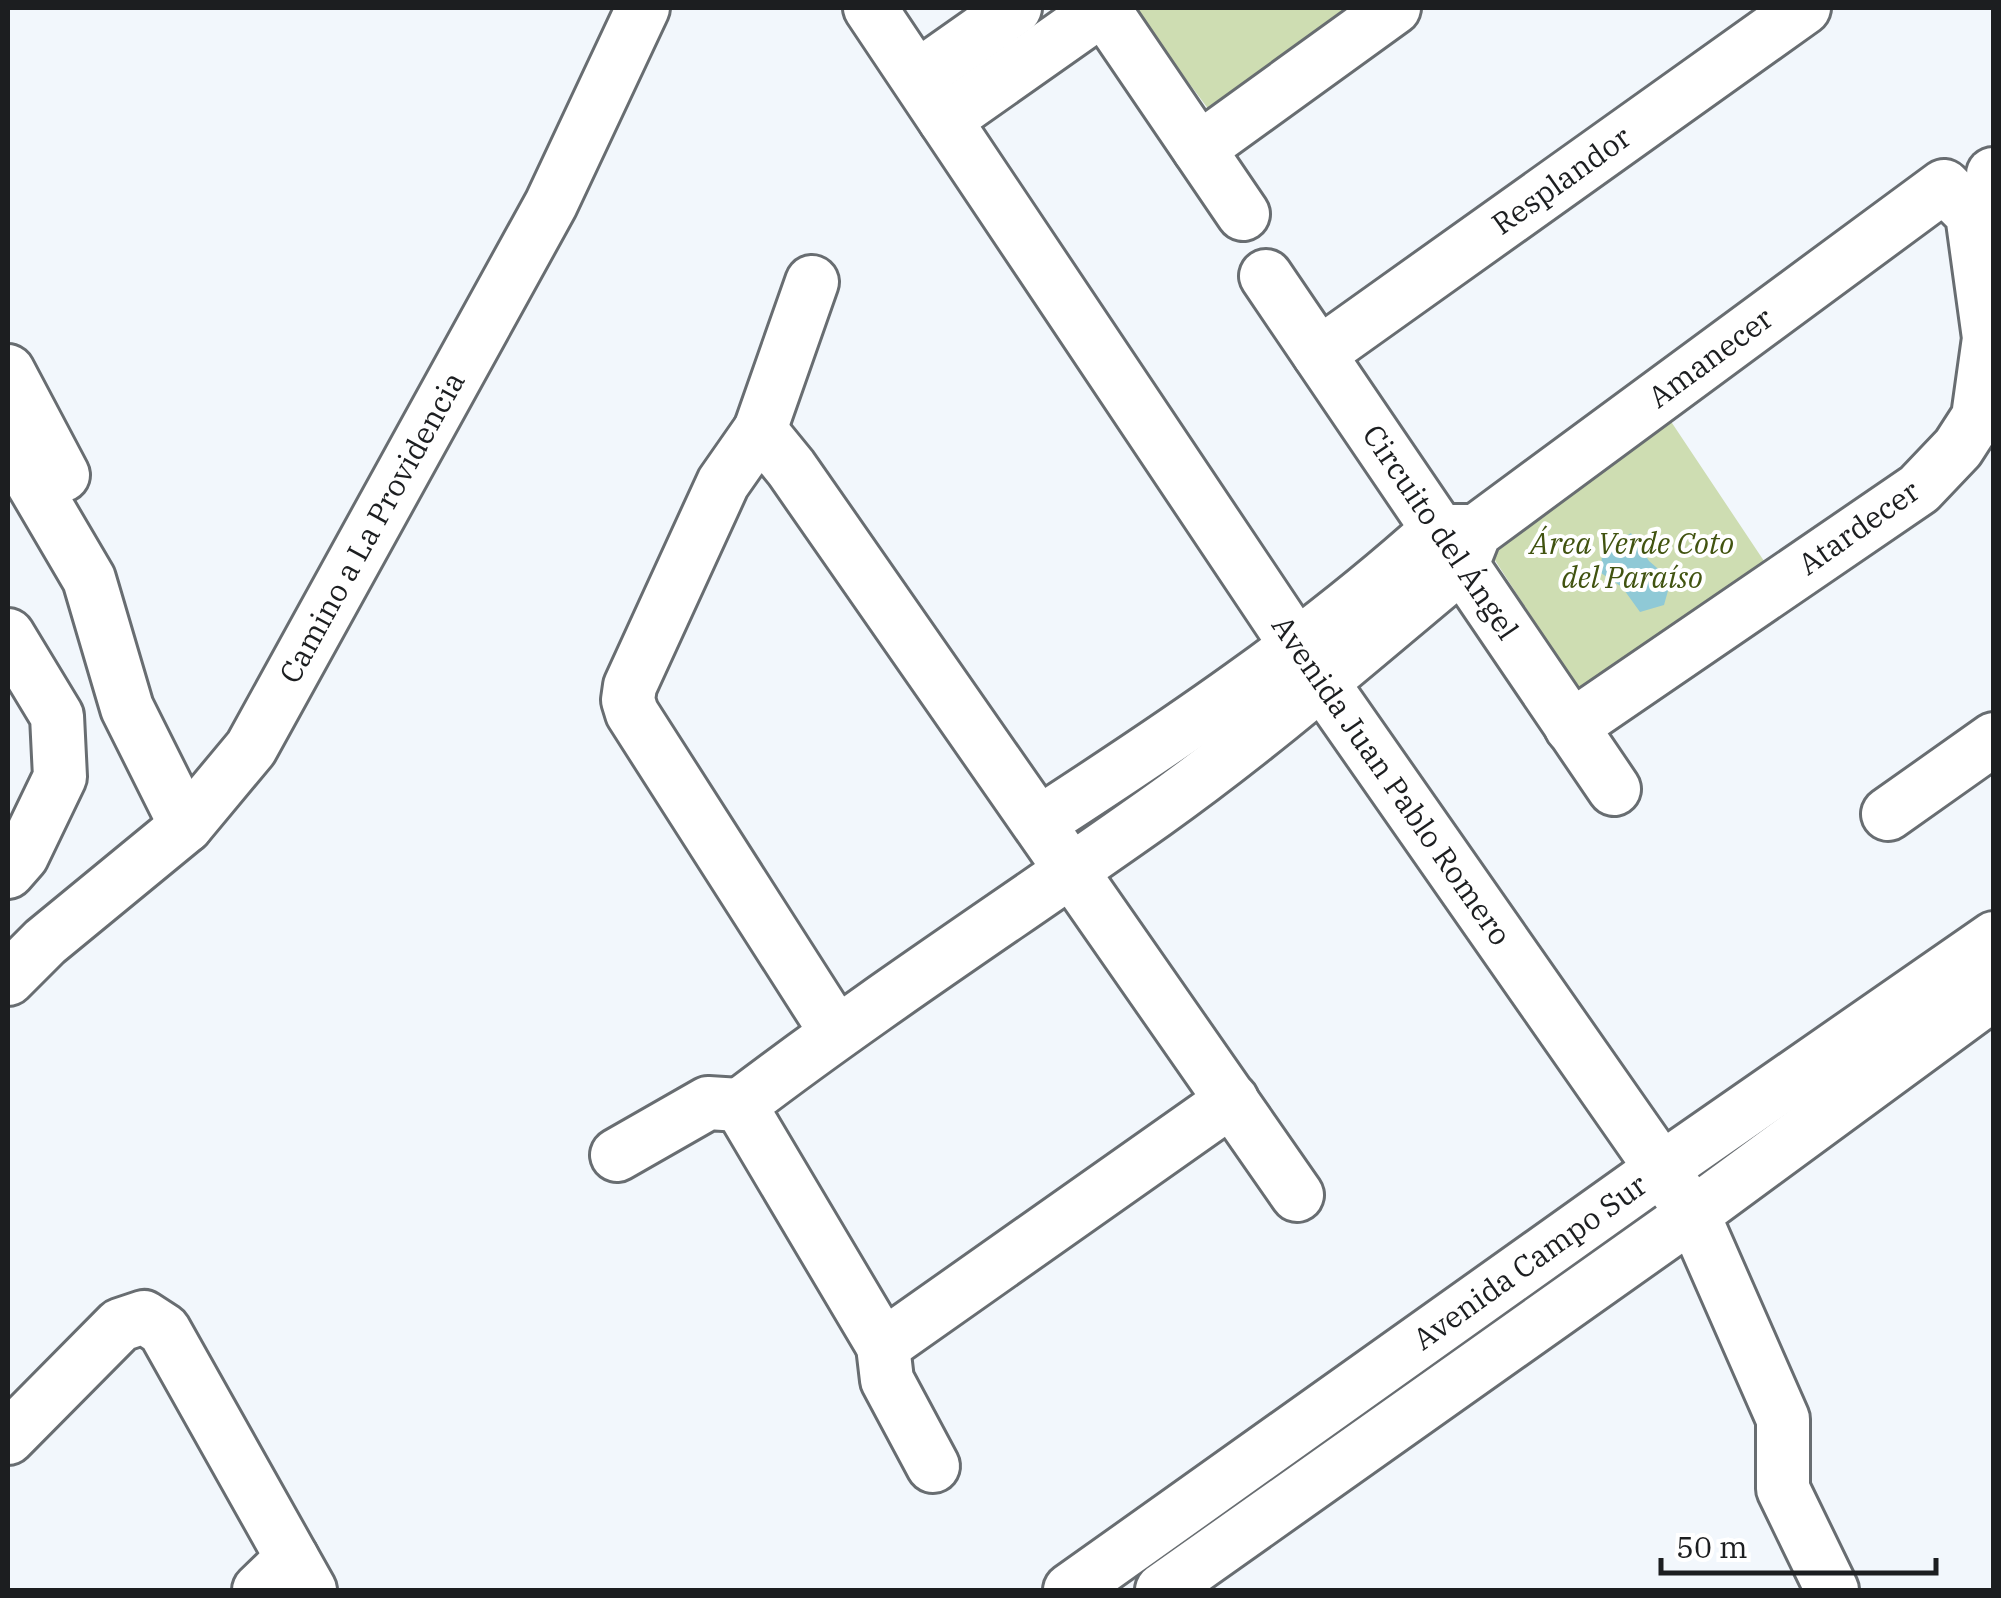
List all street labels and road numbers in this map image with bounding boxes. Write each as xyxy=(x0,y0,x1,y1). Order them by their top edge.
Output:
street label: Resplandor xyxy=(1484,117,1638,243)
street label: Amanecer xyxy=(1640,298,1780,416)
street label: Camino a La Providencia xyxy=(270,364,473,690)
street label: Circuito del Ángel xyxy=(1355,417,1528,647)
street label: Atardecer xyxy=(1790,471,1926,583)
street label: Avenida Juan Pablo Romero xyxy=(1264,608,1521,953)
street label: Avenida Campo Sur xyxy=(1405,1165,1654,1358)

